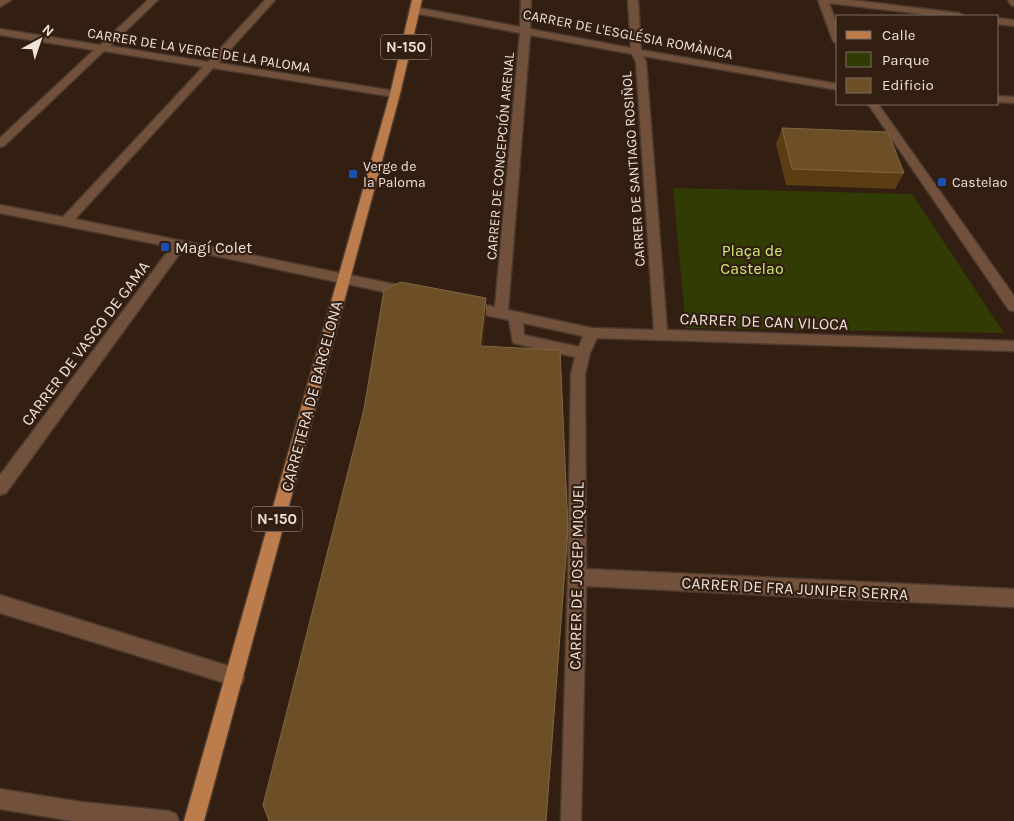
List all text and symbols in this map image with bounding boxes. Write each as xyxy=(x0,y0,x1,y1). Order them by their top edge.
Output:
street label: CARRER DE L'ESGLÉSIA ROMÀNICA xyxy=(521,5,735,63)
north arrow xyxy=(15,15,65,65)
legend xyxy=(836,15,999,105)
text: N xyxy=(39,21,57,40)
street label: CARRER DE LA VERGE DE LA PALOMA xyxy=(86,24,312,77)
text: Calle xyxy=(882,26,916,44)
road number: N-150 xyxy=(381,34,431,60)
street label: CARRER DE CONCEPCIÓN ARENAL xyxy=(483,51,518,261)
text: Parque xyxy=(882,51,930,69)
street label: CARRER DE SANTIAGO ROSIÑOL xyxy=(618,70,649,267)
text: Edificio xyxy=(882,76,934,94)
place label: Verge de la Paloma xyxy=(363,158,426,191)
marker: Verge de la Paloma xyxy=(347,168,359,180)
place label: Castelao xyxy=(952,174,1007,191)
marker: Castelao xyxy=(936,176,948,188)
place label: Magí Colet xyxy=(175,238,252,257)
marker: Magí Colet xyxy=(159,241,171,253)
park label: Plaça de Castelao xyxy=(720,241,784,278)
street label: CARRER DE VASCO DE GAMA xyxy=(17,257,154,429)
street label: CARRETERA DE BARCELONA xyxy=(277,299,346,493)
street label: CARRER DE CAN VILOCA xyxy=(679,309,849,334)
street label: CARRER DE JOSEP MIQUEL xyxy=(565,481,588,670)
road number: N-150 xyxy=(252,506,302,532)
street label: CARRER DE FRA JUNIPER SERRA xyxy=(681,573,909,604)

